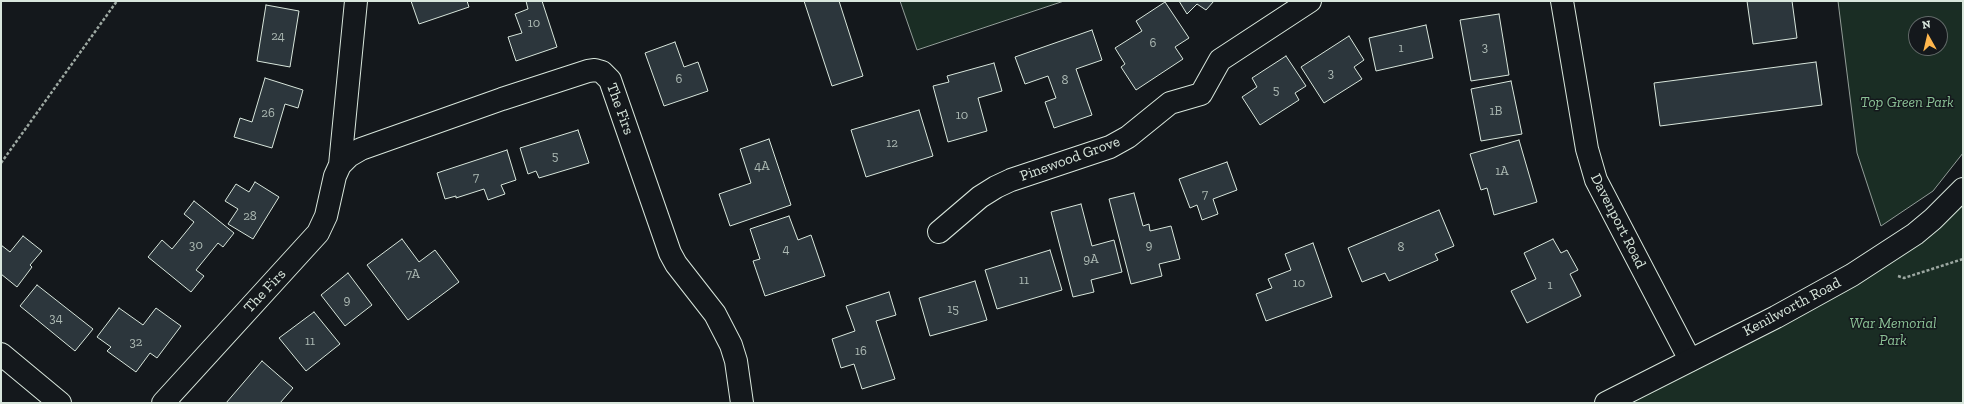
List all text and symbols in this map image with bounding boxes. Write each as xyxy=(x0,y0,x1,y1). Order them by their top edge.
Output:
house number: 10 xyxy=(528,15,540,31)
north arrow xyxy=(1908,16,1948,56)
text: N xyxy=(1921,18,1931,32)
house number: 24 xyxy=(271,28,285,44)
house number: 6 xyxy=(1150,35,1156,51)
house number: 3 xyxy=(1482,39,1488,55)
house number: 1 xyxy=(1398,40,1404,56)
house number: 3 xyxy=(1328,65,1334,81)
house number: 6 xyxy=(676,71,682,87)
house number: 8 xyxy=(1062,72,1068,88)
street label: The Firs xyxy=(602,81,638,137)
house number: 5 xyxy=(1273,82,1279,98)
park label: Top Green Park xyxy=(1860,94,1954,112)
house number: 1B xyxy=(1490,103,1502,119)
house number: 26 xyxy=(261,105,275,121)
house number: 10 xyxy=(956,107,968,123)
street label: Pinewood Grove xyxy=(1017,133,1123,185)
house number: 12 xyxy=(886,135,898,151)
house number: 5 xyxy=(552,148,558,164)
house number: 4A xyxy=(754,158,770,174)
house number: 1A xyxy=(1495,163,1509,179)
house number: 7 xyxy=(473,169,479,185)
street label: Davenport Road xyxy=(1586,171,1650,271)
house number: 7 xyxy=(1202,186,1208,202)
house number: 28 xyxy=(243,208,257,224)
house number: 30 xyxy=(189,237,203,253)
house number: 9 xyxy=(1146,237,1152,253)
house number: 8 xyxy=(1398,239,1404,255)
house number: 4 xyxy=(782,241,790,257)
house number: 9A xyxy=(1083,251,1099,267)
street label: The Firs xyxy=(240,265,290,317)
house number: 7A xyxy=(406,266,420,282)
house number: 11 xyxy=(1019,272,1029,288)
street label: Kenilworth Road xyxy=(1740,274,1844,340)
house number: 10 xyxy=(1293,275,1305,291)
house number: 1 xyxy=(1547,277,1553,293)
house number: 9 xyxy=(344,292,350,308)
house number: 15 xyxy=(947,301,959,317)
house number: 34 xyxy=(49,310,63,326)
park label: War Memorial Park xyxy=(1849,315,1937,350)
house number: 11 xyxy=(305,333,315,349)
house number: 32 xyxy=(129,334,143,350)
house number: 16 xyxy=(855,343,867,359)

